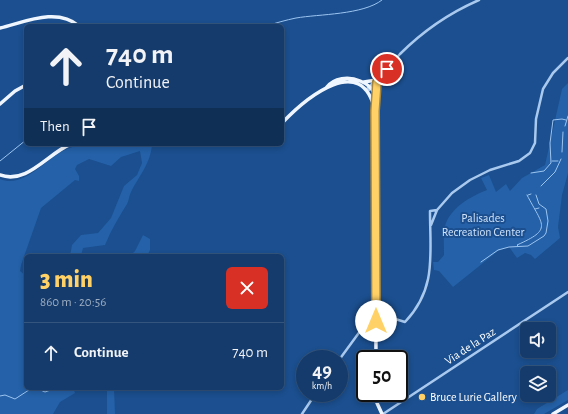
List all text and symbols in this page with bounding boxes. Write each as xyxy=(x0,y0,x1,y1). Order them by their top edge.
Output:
icon: ahead xyxy=(40,40,92,92)
text: 740 m xyxy=(106,41,174,69)
pin xyxy=(370,52,404,86)
icon: arrive xyxy=(376,58,398,80)
text: Continue xyxy=(106,74,170,92)
icon: arrive xyxy=(78,116,100,138)
text: Then xyxy=(40,119,70,134)
park label: Palisades Recreation Center xyxy=(442,212,524,238)
button: close xyxy=(226,267,268,309)
text: 3 min xyxy=(40,268,93,292)
text: 860 m · 20:56 xyxy=(40,296,106,309)
position arrow xyxy=(355,300,397,342)
map controls xyxy=(520,322,556,402)
button: sound xyxy=(520,322,556,358)
street label: Via de la Paz xyxy=(442,325,498,367)
icon: ahead xyxy=(40,342,62,364)
text: Continue xyxy=(74,345,129,360)
text: 740 m xyxy=(232,345,268,360)
speed limit sign: 50 xyxy=(356,350,408,402)
text: 49 xyxy=(312,361,332,381)
button: layers xyxy=(520,366,556,402)
text: km/h xyxy=(312,381,332,391)
place label: Bruce Lurie Gallery xyxy=(430,391,517,404)
marker: Bruce Lurie Gallery xyxy=(417,392,427,402)

